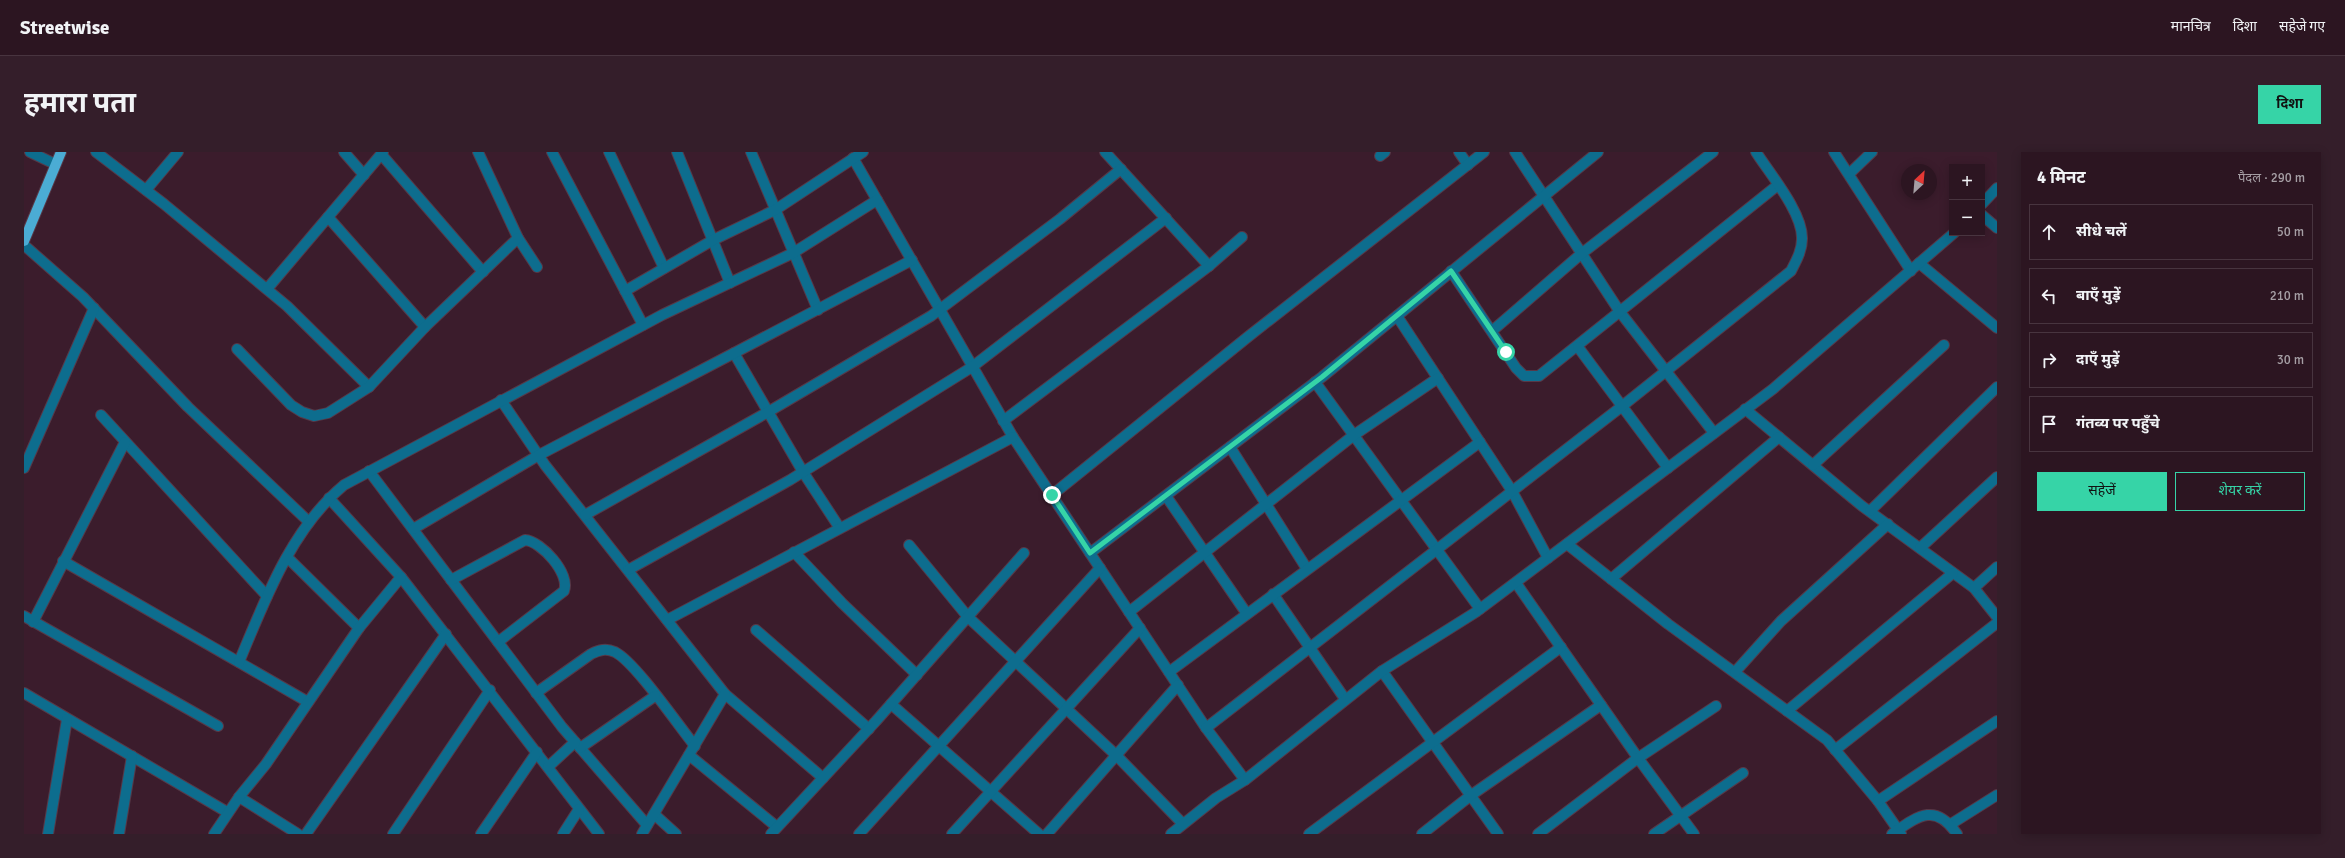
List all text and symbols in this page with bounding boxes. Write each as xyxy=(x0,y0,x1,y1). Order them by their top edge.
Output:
text: Streetwise xyxy=(20,16,110,40)
text: मानचित्र xyxy=(2171,18,2211,35)
text: दिशा xyxy=(2233,18,2257,35)
text: सहेजे गए xyxy=(2279,18,2325,35)
button: दिशा xyxy=(2258,85,2321,124)
text: हमारा पता xyxy=(24,86,136,120)
north arrow xyxy=(1901,164,1937,200)
map controls xyxy=(1949,164,1985,236)
button: + xyxy=(1949,164,1985,200)
text: 4 मिनट xyxy=(2037,167,2086,188)
text: पैदल · 290 m xyxy=(2238,170,2305,186)
button: − xyxy=(1949,200,1985,236)
icon: ahead xyxy=(2038,221,2060,243)
text: सीधे चलें xyxy=(2076,222,2127,240)
text: 50 m xyxy=(2277,224,2304,240)
icon: left xyxy=(2038,285,2060,307)
text: बाएँ मुड़ें xyxy=(2076,286,2120,304)
text: 210 m xyxy=(2270,288,2304,304)
route start xyxy=(1497,343,1515,361)
icon: right xyxy=(2038,349,2060,371)
text: दाएँ मुड़ें xyxy=(2076,350,2120,368)
text: 30 m xyxy=(2277,352,2304,368)
icon: arrive xyxy=(2038,413,2060,435)
text: गंतव्य पर पहुँचे xyxy=(2076,414,2160,432)
button: सहेजें xyxy=(2037,472,2167,511)
button: शेयर करें xyxy=(2175,472,2305,511)
route end xyxy=(1043,486,1061,504)

